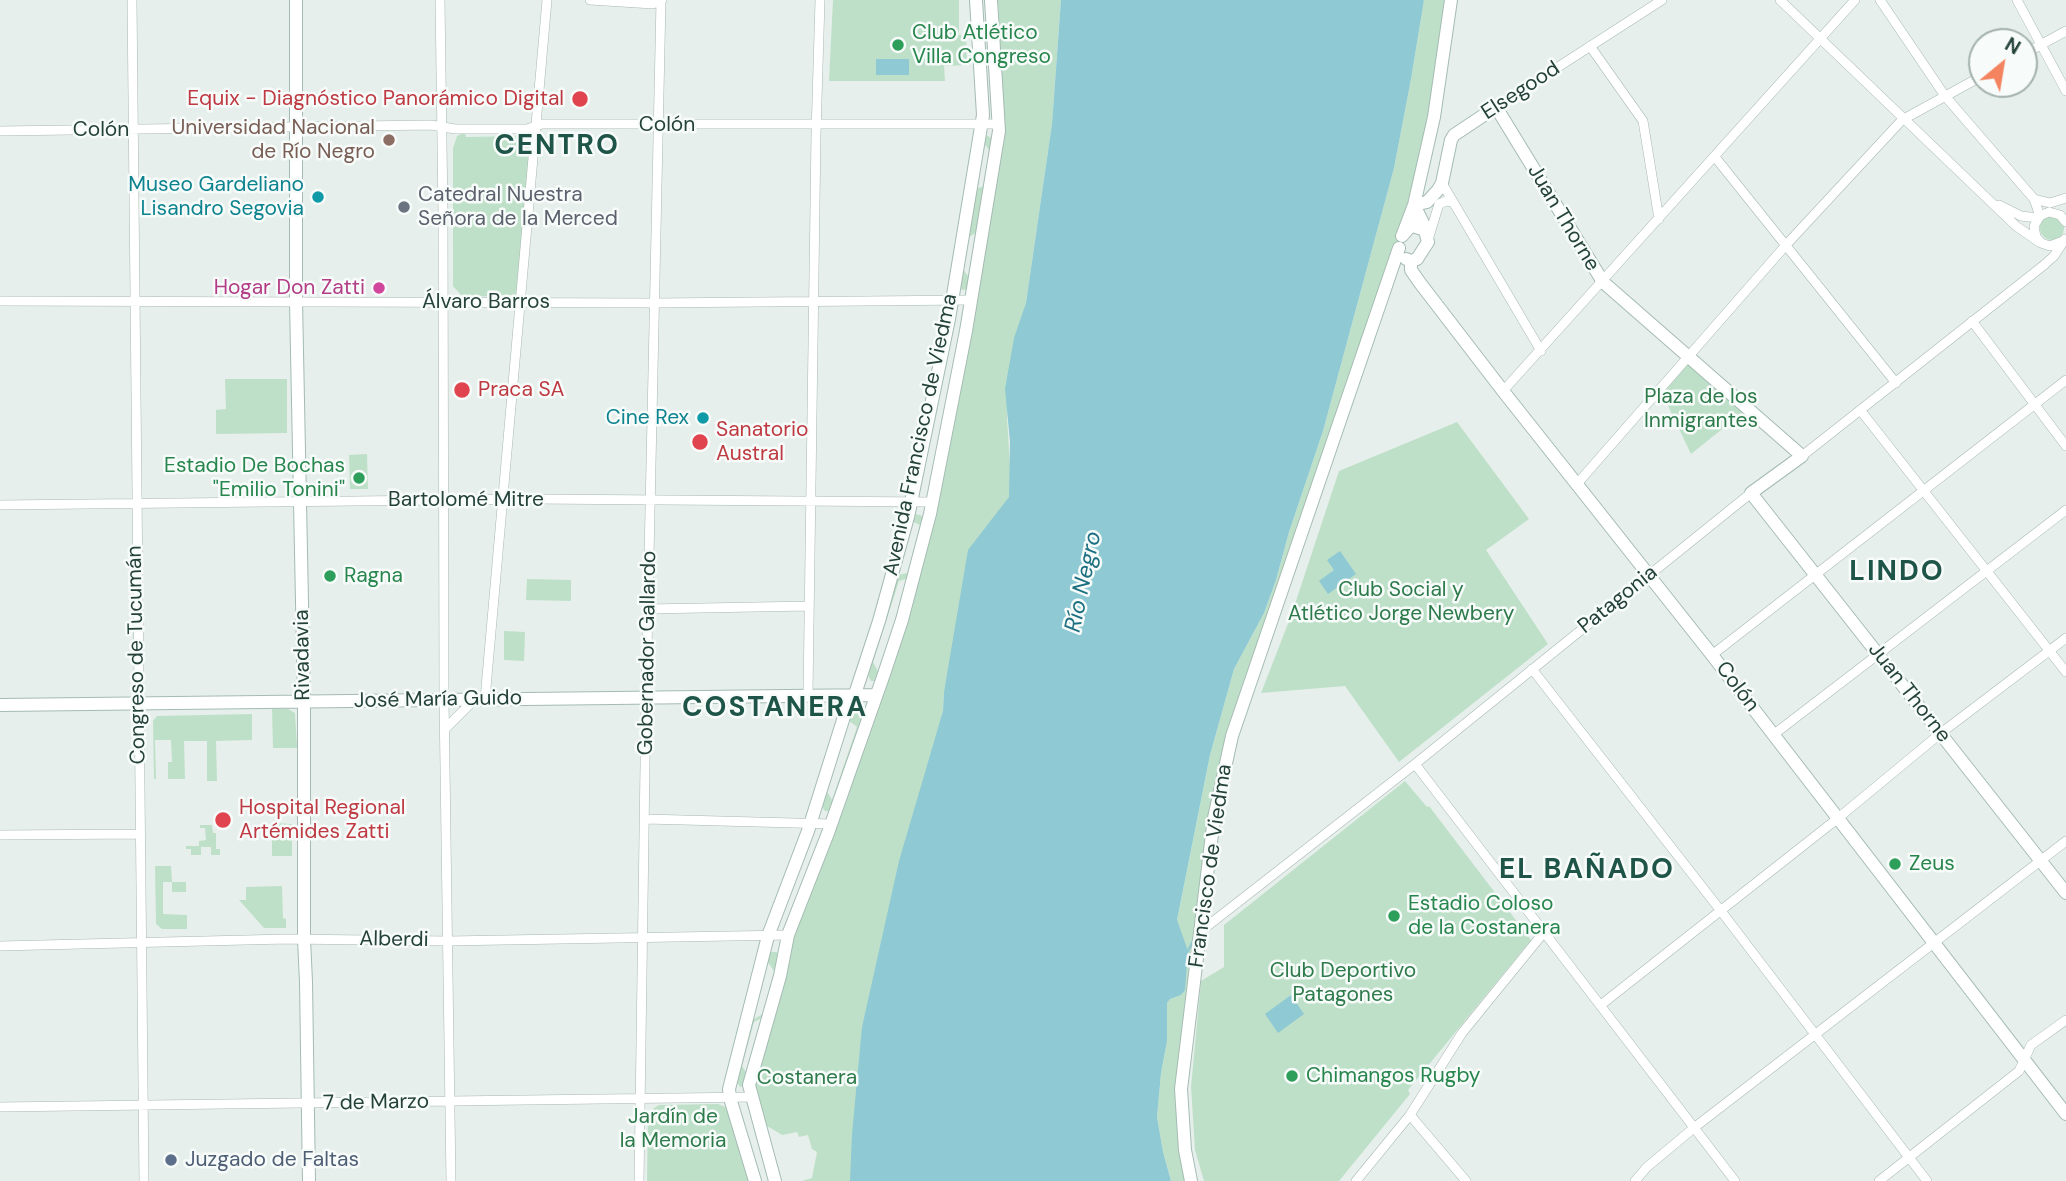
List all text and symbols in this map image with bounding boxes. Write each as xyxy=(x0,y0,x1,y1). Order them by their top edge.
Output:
place label: Club Atlético Villa Congreso xyxy=(912,20,1051,70)
north arrow xyxy=(1968,28,2038,98)
text: N xyxy=(2000,32,2025,60)
marker: Club Atlético Villa Congreso xyxy=(890,37,906,53)
street label: Elsegood xyxy=(1477,56,1565,126)
place label: Equix - Diagnóstico Panorámico Digital xyxy=(187,86,564,112)
marker: Equix - Diagnóstico Panorámico Digital xyxy=(570,89,590,109)
street label: Colón xyxy=(639,112,695,138)
place label: Universidad Nacional de Río Negro xyxy=(171,115,375,165)
street label: Colón xyxy=(73,117,129,143)
district label: CENTRO xyxy=(495,130,619,164)
marker: Universidad Nacional de Río Negro xyxy=(381,132,397,148)
street label: Juan Thorne xyxy=(1521,160,1605,276)
place label: Museo Gardeliano Lisandro Segovia xyxy=(128,172,304,222)
place label: Catedral Nuestra Señora de la Merced xyxy=(418,182,618,232)
marker: Museo Gardeliano Lisandro Segovia xyxy=(310,189,326,205)
marker: Catedral Nuestra Señora de la Merced xyxy=(396,199,412,215)
place label: Hogar Don Zatti xyxy=(214,275,365,301)
marker: Hogar Don Zatti xyxy=(371,280,387,296)
street label: Álvaro Barros xyxy=(422,289,550,315)
street label: Avenida Francisco de Viedma xyxy=(879,292,963,578)
place label: Praca SA xyxy=(478,377,565,403)
marker: Praca SA xyxy=(452,380,472,400)
park label: Plaza de los Inmigrantes xyxy=(1644,384,1758,434)
place label: Cine Rex xyxy=(606,405,689,431)
marker: Cine Rex xyxy=(695,410,711,426)
place label: Sanatorio Austral xyxy=(716,417,808,467)
marker: Sanatorio Austral xyxy=(690,432,710,452)
place label: Estadio De Bochas "Emilio Tonini" xyxy=(164,453,345,503)
marker: Estadio De Bochas "Emilio Tonini" xyxy=(351,470,367,486)
street label: Bartolomé Mitre xyxy=(388,487,544,513)
water label: Río Negro xyxy=(1060,529,1108,635)
street label: Congreso de Tucumán xyxy=(122,545,152,765)
street label: Gobernador Gallardo xyxy=(634,550,662,756)
district label: LINDO xyxy=(1850,556,1944,590)
street label: Patagonia xyxy=(1573,560,1663,640)
place label: Ragna xyxy=(344,563,403,589)
marker: Ragna xyxy=(322,568,338,584)
park label: Club Social y Atlético Jorge Newbery xyxy=(1288,577,1514,627)
street label: Rivadavia xyxy=(290,609,316,701)
street label: Juan Thorne xyxy=(1862,638,1956,748)
street label: Colón xyxy=(1710,657,1764,717)
street label: José María Guido xyxy=(354,686,522,714)
district label: COSTANERA xyxy=(683,692,867,726)
street label: Francisco de Viedma xyxy=(1184,763,1238,969)
place label: Hospital Regional Artémides Zatti xyxy=(239,795,405,845)
marker: Hospital Regional Artémides Zatti xyxy=(213,810,233,830)
place label: Zeus xyxy=(1909,851,1955,877)
district label: EL BAÑADO xyxy=(1500,854,1674,888)
marker: Zeus xyxy=(1887,856,1903,872)
place label: Estadio Coloso de la Costanera xyxy=(1408,891,1561,941)
marker: Estadio Coloso de la Costanera xyxy=(1386,908,1402,924)
street label: Alberdi xyxy=(359,927,429,953)
park label: Club Deportivo Patagones xyxy=(1270,958,1416,1008)
place label: Chimangos Rugby xyxy=(1306,1063,1480,1089)
park label: Costanera xyxy=(757,1065,857,1091)
marker: Chimangos Rugby xyxy=(1284,1068,1300,1084)
street label: 7 de Marzo xyxy=(323,1089,429,1117)
park label: Jardín de la Memoria xyxy=(620,1104,726,1154)
place label: Juzgado de Faltas xyxy=(185,1147,359,1173)
marker: Juzgado de Faltas xyxy=(163,1152,179,1168)

